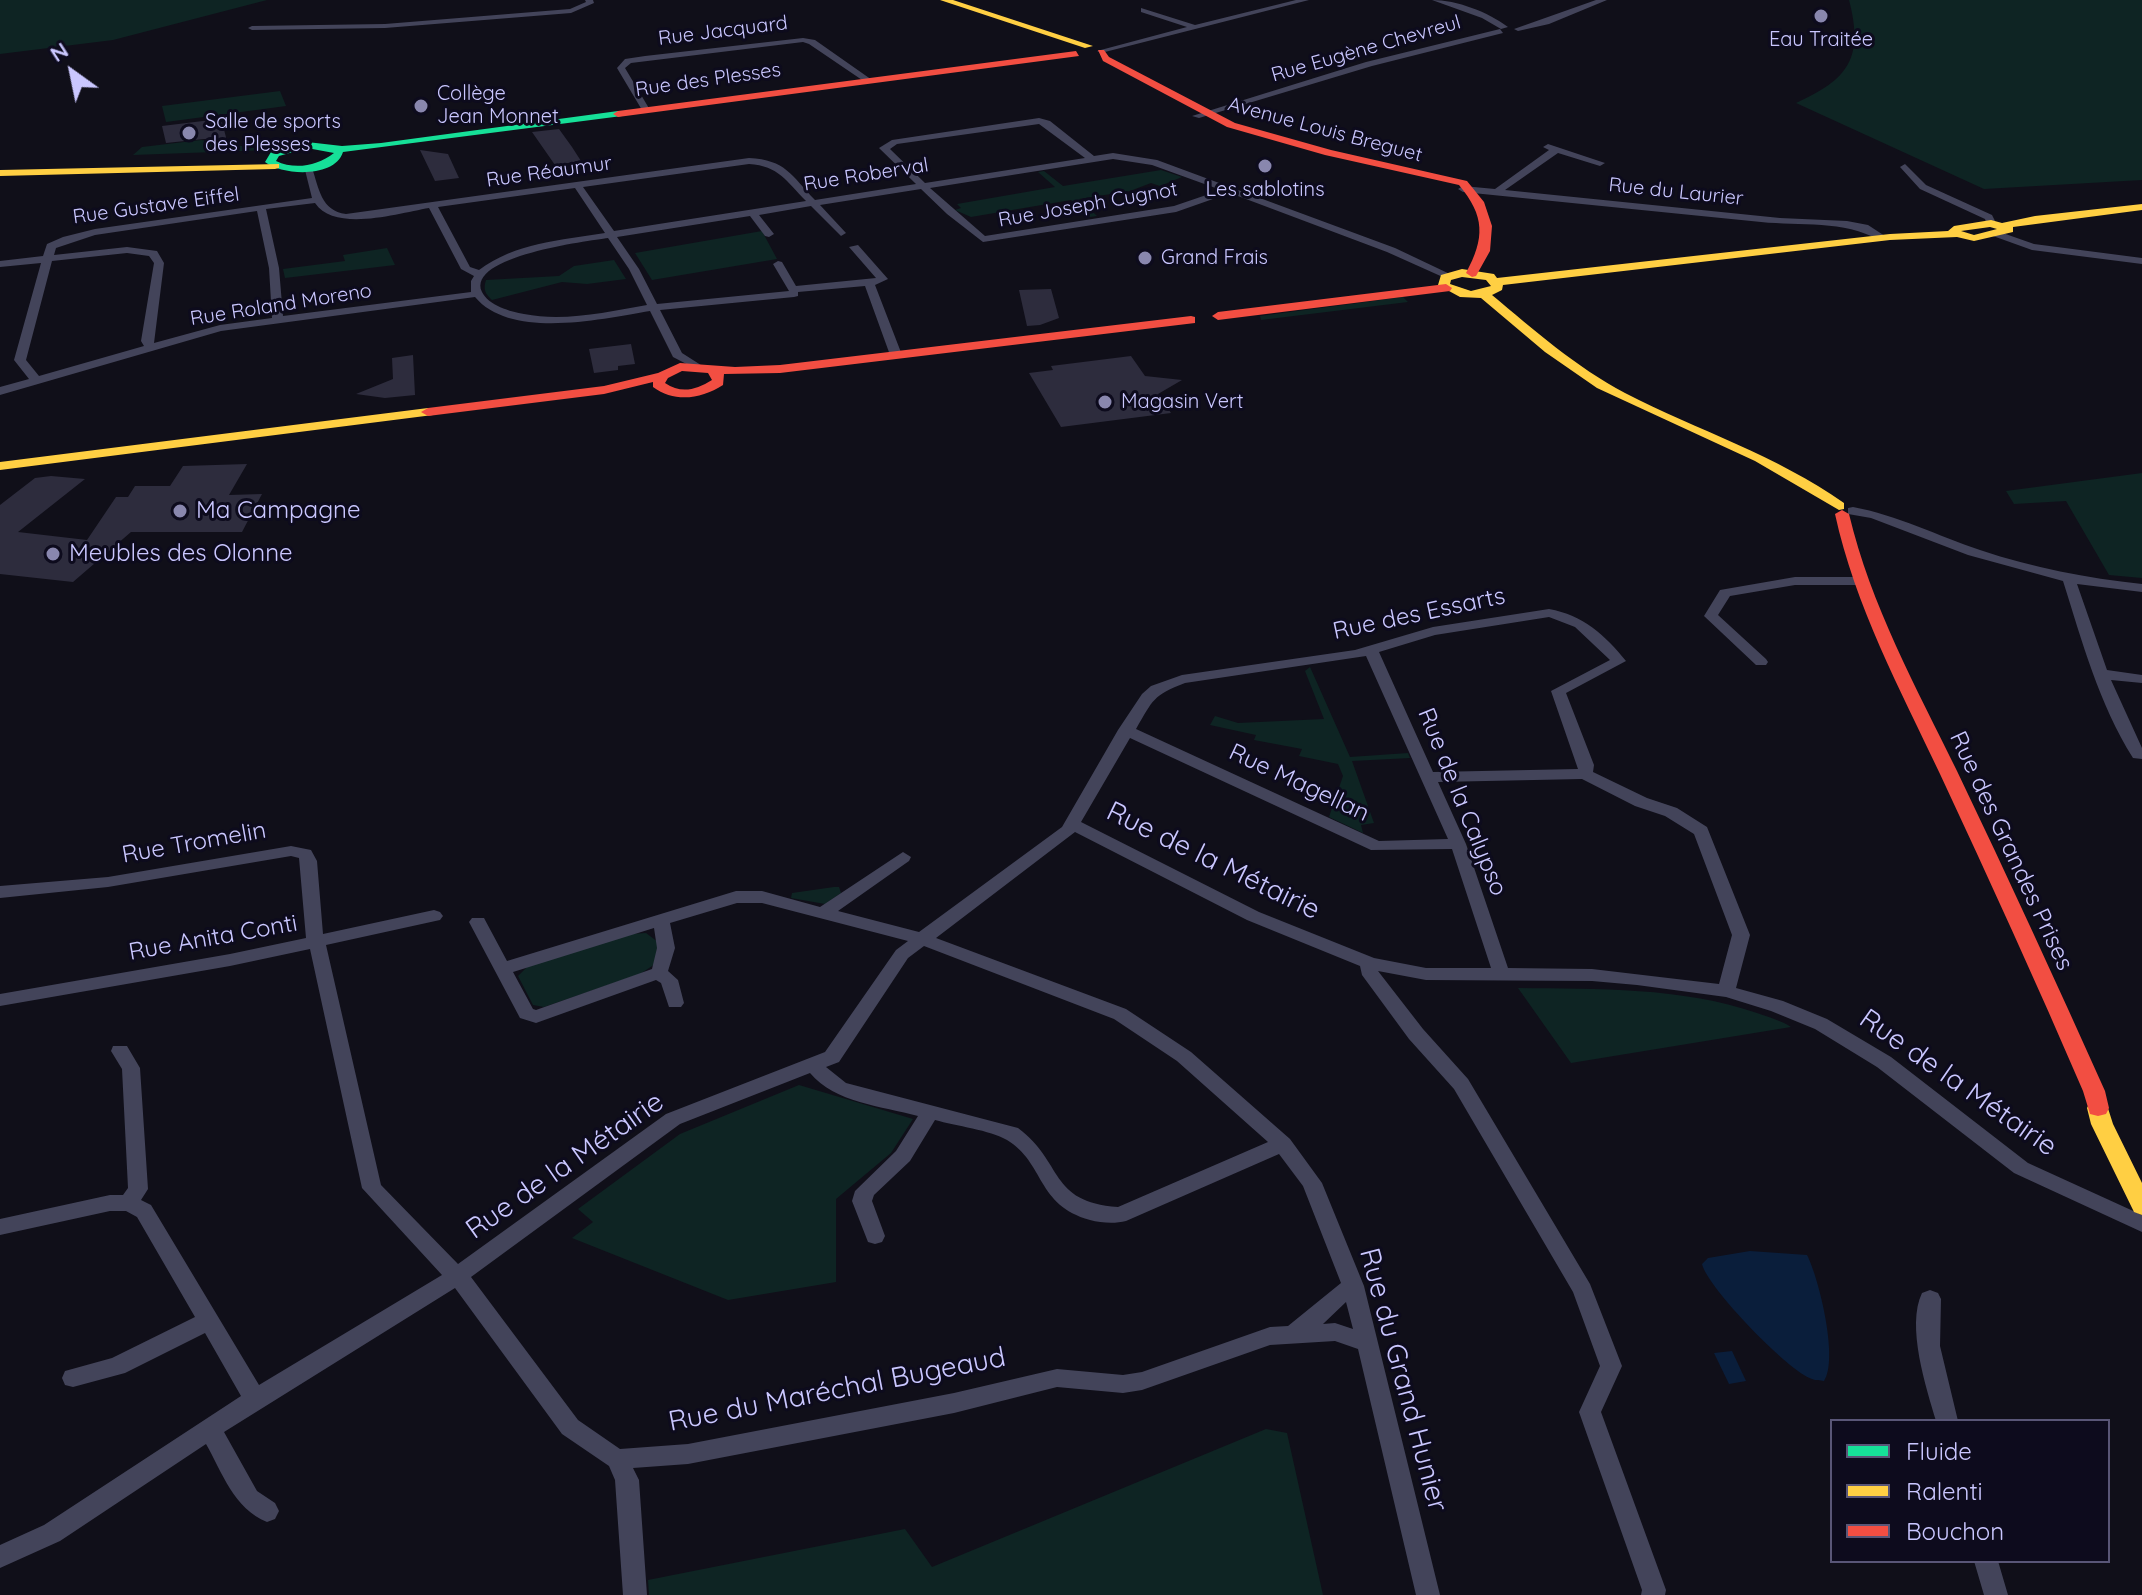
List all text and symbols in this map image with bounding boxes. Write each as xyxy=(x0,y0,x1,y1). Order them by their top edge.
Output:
marker: Eau Traitée xyxy=(1812,7,1830,25)
street label: Rue Eugène Chevreul xyxy=(1268,10,1464,88)
street label: Rue Jacquard xyxy=(657,11,789,51)
place label: Eau Traitée xyxy=(1769,28,1873,52)
north arrow xyxy=(32,32,112,112)
text: N xyxy=(45,36,73,68)
street label: Rue des Plesses xyxy=(634,58,782,102)
place label: Collège Jean Monnet xyxy=(437,82,559,129)
street label: Avenue Louis Breguet xyxy=(1225,92,1425,168)
marker: Collège Jean Monnet xyxy=(412,97,430,115)
place label: Salle de sports des Plesses xyxy=(205,110,341,157)
marker: Salle de sports des Plesses xyxy=(180,124,198,142)
street label: Rue Réaumur xyxy=(485,151,613,193)
street label: Rue Roberval xyxy=(802,153,930,197)
marker: Les sablotins xyxy=(1256,157,1274,175)
street label: Rue du Laurier xyxy=(1607,173,1745,211)
street label: Rue Joseph Cugnot xyxy=(996,177,1180,233)
place label: Les sablotins xyxy=(1205,178,1325,202)
street label: Rue Gustave Eiffel xyxy=(71,182,241,230)
place label: Grand Frais xyxy=(1161,246,1268,270)
marker: Grand Frais xyxy=(1136,249,1154,267)
street label: Rue Roland Moreno xyxy=(189,279,373,331)
place label: Magasin Vert xyxy=(1121,390,1243,414)
marker: Magasin Vert xyxy=(1096,393,1114,411)
place label: Ma Campagne xyxy=(196,497,361,525)
marker: Ma Campagne xyxy=(171,502,189,520)
place label: Meubles des Olonne xyxy=(69,540,293,568)
marker: Meubles des Olonne xyxy=(44,545,62,563)
street label: Rue des Essarts xyxy=(1330,582,1508,646)
street label: Rue de la Calypso xyxy=(1411,704,1513,900)
street label: Rue des Grandes Prises xyxy=(1943,727,2079,975)
street label: Rue Magellan xyxy=(1224,738,1374,828)
street label: Rue de la Métairie xyxy=(1101,795,1325,927)
street label: Rue Tromelin xyxy=(120,816,268,870)
street label: Rue Anita Conti xyxy=(126,909,300,967)
street label: Rue de la Métairie xyxy=(1853,1002,2063,1164)
street label: Rue de la Métairie xyxy=(460,1085,670,1247)
street label: Rue du Grand Hunier xyxy=(1352,1245,1454,1515)
street label: Rue du Maréchal Bugeaud xyxy=(666,1341,1008,1439)
legend xyxy=(1830,1419,2110,1563)
text: Fluide xyxy=(1906,1436,1972,1466)
text: Ralenti xyxy=(1906,1476,1983,1506)
text: Bouchon xyxy=(1906,1516,2004,1546)

